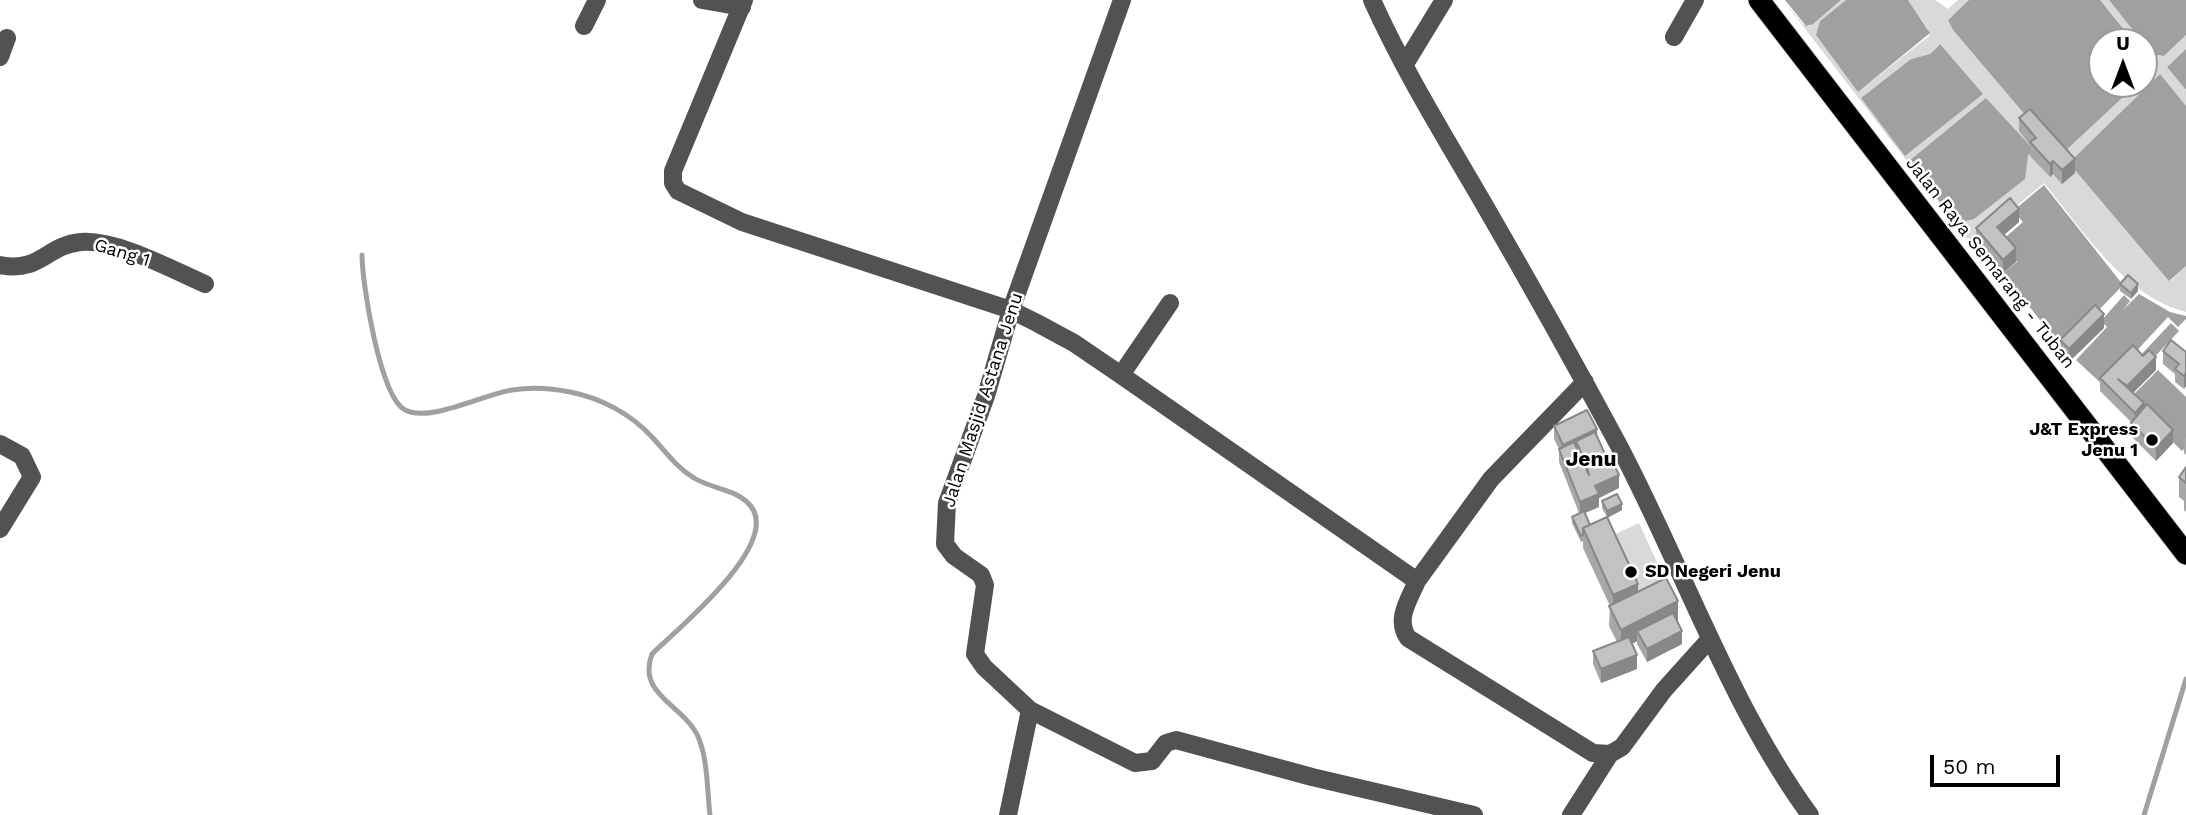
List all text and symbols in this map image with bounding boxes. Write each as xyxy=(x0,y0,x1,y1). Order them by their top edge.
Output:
north arrow xyxy=(2088,28,2158,98)
text: U xyxy=(2116,32,2130,55)
street label: Jalan Raya Semarang - Tuban xyxy=(1901,153,2079,373)
street label: Gang 1 xyxy=(92,234,152,272)
street label: Jalan Masjid Astana Jenu xyxy=(938,290,1028,510)
place label: J&T Express Jenu 1 xyxy=(2029,419,2138,462)
marker: J&T Express Jenu 1 xyxy=(2144,432,2160,448)
district label: Jenu xyxy=(1565,447,1617,473)
place label: SD Negeri Jenu xyxy=(1645,561,1781,583)
marker: SD Negeri Jenu xyxy=(1623,564,1639,580)
scale bar xyxy=(1934,742,2064,786)
text: 50 m xyxy=(1943,754,1995,779)

